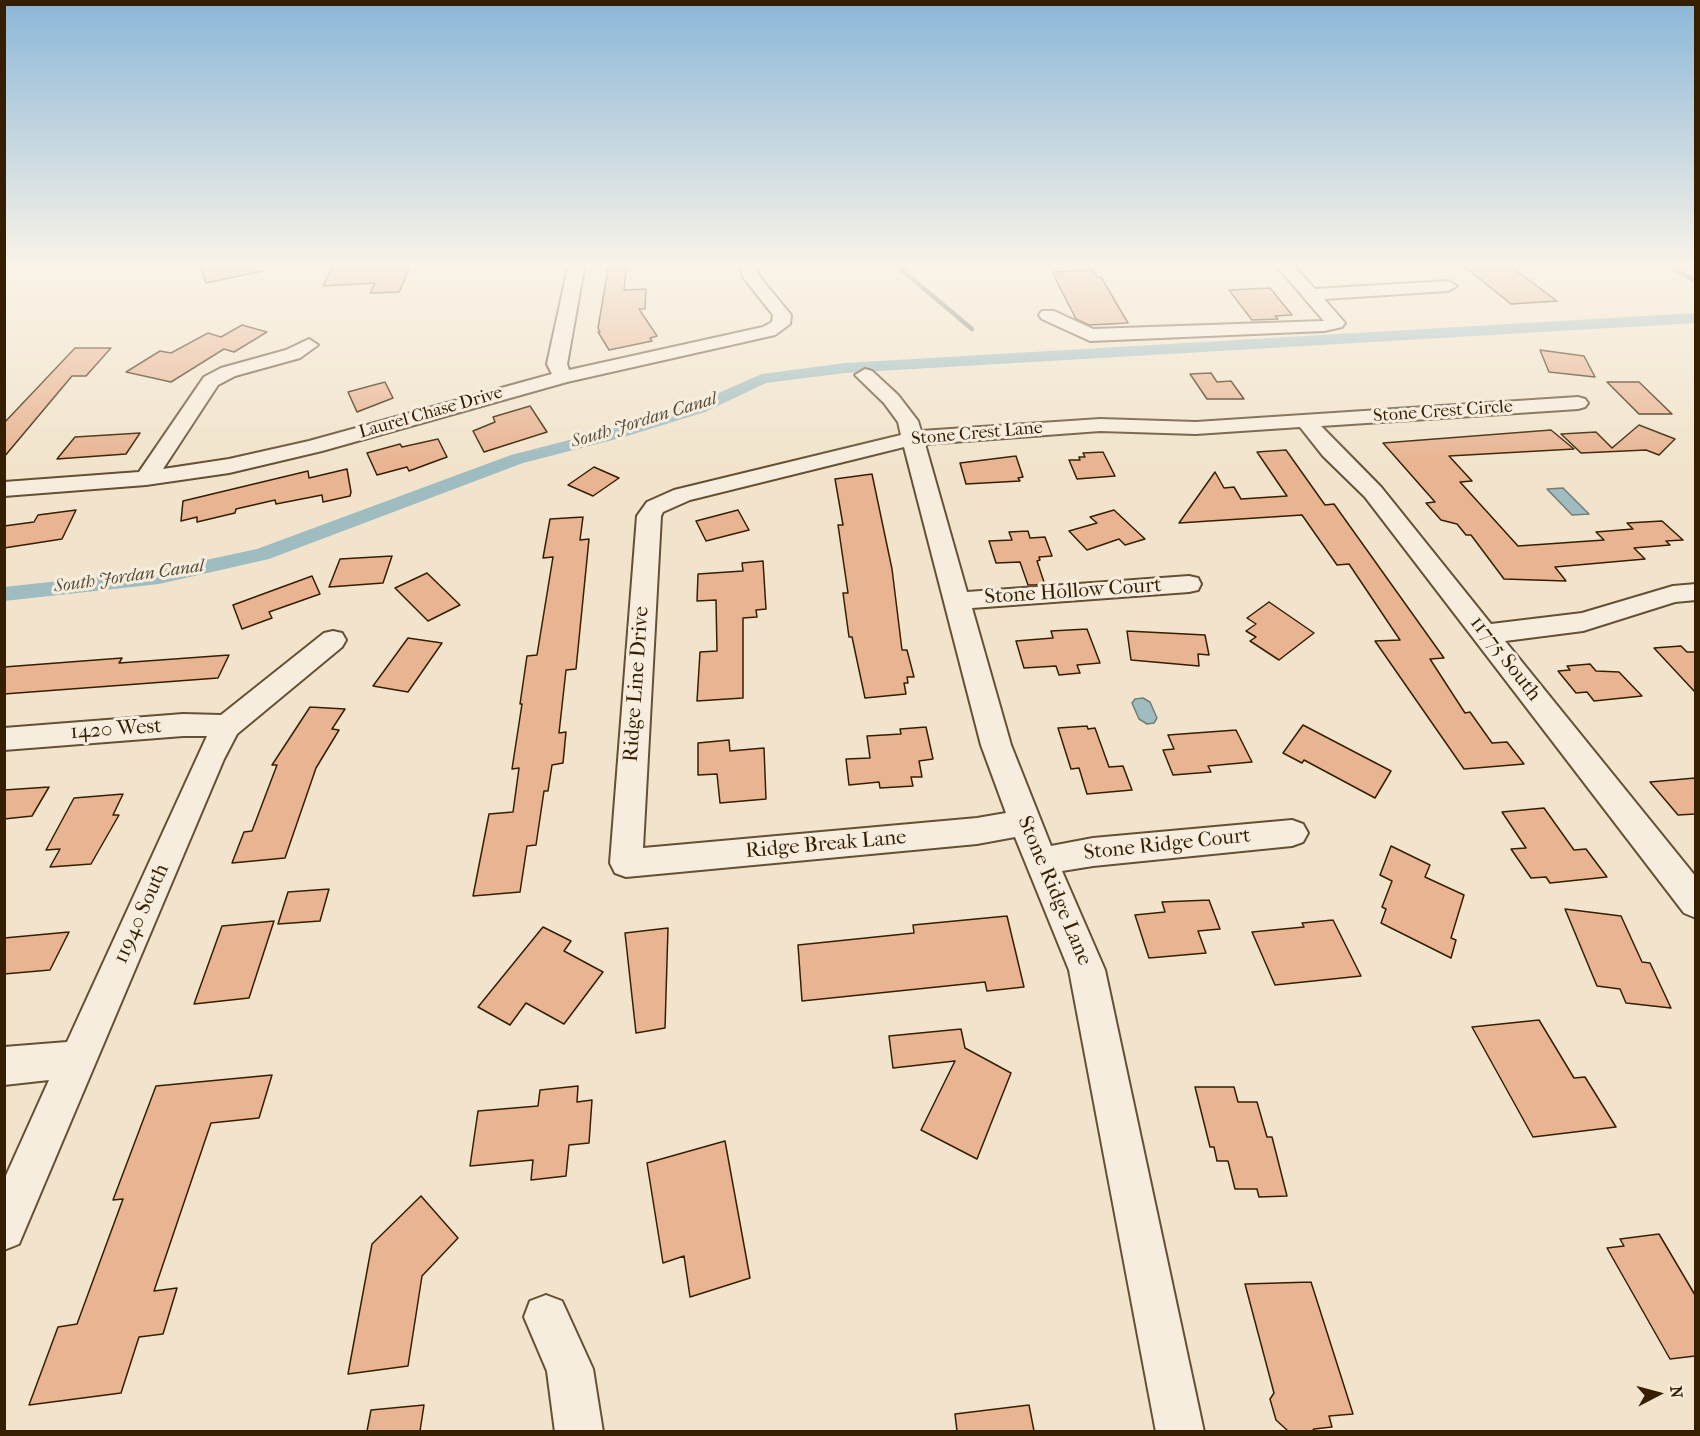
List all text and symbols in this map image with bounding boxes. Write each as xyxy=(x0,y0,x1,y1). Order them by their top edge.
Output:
street label: Laurel Chase Drive xyxy=(357,382,505,444)
water label: South Jordan Canal xyxy=(569,389,719,453)
street label: Stone Crest Circle xyxy=(1373,396,1513,428)
street label: Stone Crest Lane xyxy=(910,417,1044,451)
water label: South Jordan Canal xyxy=(53,556,205,598)
street label: Stone Hollow Court xyxy=(984,573,1162,611)
street label: Ridge Line Drive xyxy=(619,605,655,763)
street label: 11775 South xyxy=(1464,611,1546,707)
street label: 1420 West xyxy=(69,714,163,746)
street label: Stone Ridge Lane xyxy=(1011,813,1097,969)
street label: Stone Ridge Court xyxy=(1082,824,1252,866)
street label: Ridge Break Lane xyxy=(744,825,908,865)
street label: 11940 South xyxy=(109,860,175,968)
north arrow xyxy=(1628,1364,1688,1424)
text: N xyxy=(1666,1385,1686,1399)

